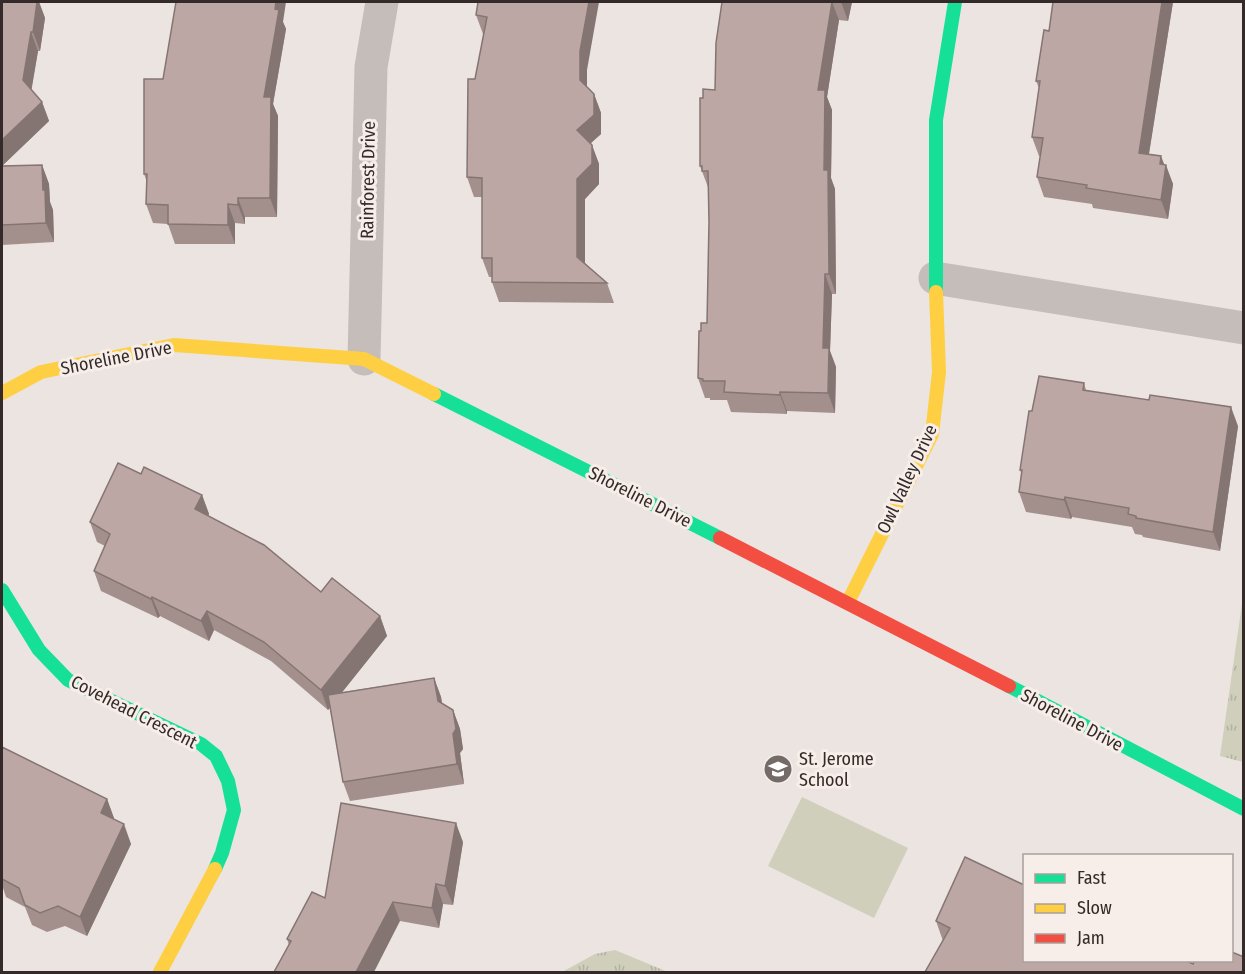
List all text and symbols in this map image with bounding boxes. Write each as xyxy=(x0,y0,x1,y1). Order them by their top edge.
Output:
street label: Rainforest Drive xyxy=(356,121,380,239)
street label: Shoreline Drive xyxy=(59,336,173,380)
street label: Owl Valley Drive xyxy=(872,421,942,537)
street label: Shoreline Drive xyxy=(585,462,695,532)
street label: Covehead Crescent xyxy=(67,671,201,753)
street label: Shoreline Drive xyxy=(1017,684,1127,756)
place label: St. Jerome School xyxy=(799,748,874,791)
school or university icon: St. Jerome School xyxy=(762,753,794,785)
legend xyxy=(1023,854,1233,962)
text: Fast xyxy=(1077,867,1106,889)
text: Slow xyxy=(1077,897,1112,919)
text: Jam xyxy=(1077,927,1105,949)

